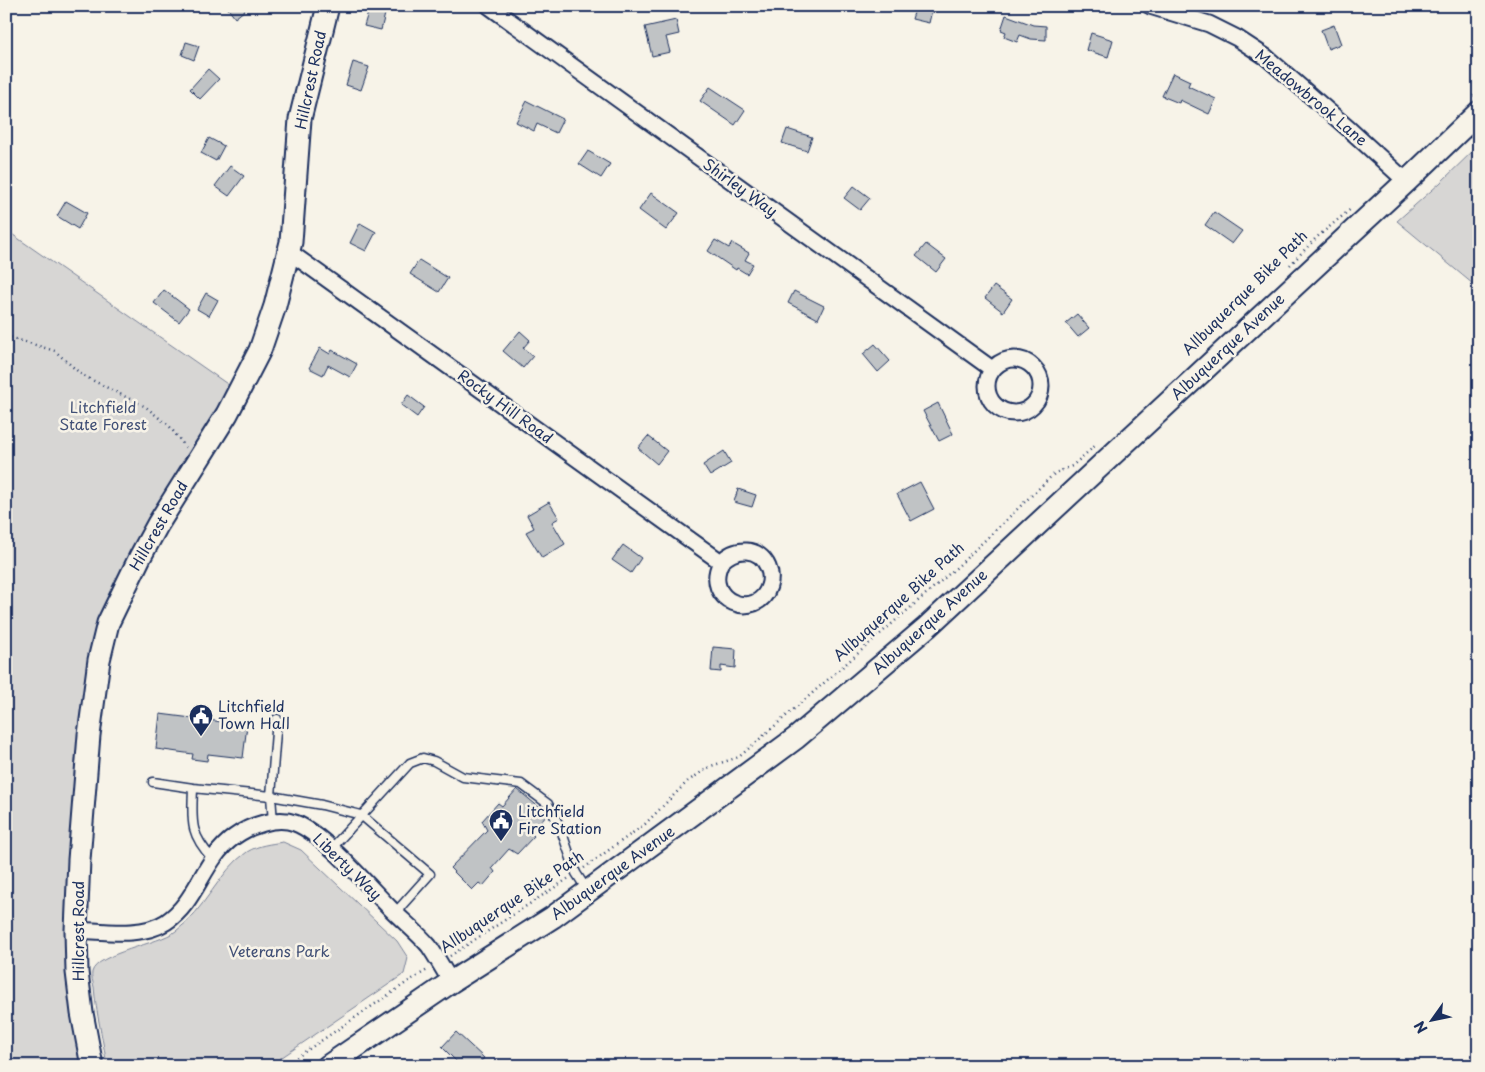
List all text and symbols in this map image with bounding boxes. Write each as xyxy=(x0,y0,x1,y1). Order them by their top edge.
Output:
street label: Hillcrest Road xyxy=(288,28,331,131)
street label: Meadowbrook Lane xyxy=(1251,43,1373,151)
street label: Shirley Way xyxy=(699,152,783,222)
street label: Allbuquerque Bike Path xyxy=(1176,224,1312,360)
street label: Albuquerque Avenue xyxy=(1165,287,1289,405)
street label: Rocky Hill Road xyxy=(453,363,558,448)
park label: Litchfield State Forest xyxy=(59,395,147,435)
street label: Hillcrest Road xyxy=(123,476,193,575)
street label: Allbuquerque Bike Path xyxy=(827,536,969,666)
street label: Albuquerque Avenue xyxy=(866,563,992,679)
place label: Litchfield Town Hall xyxy=(218,694,290,734)
public building icon: Litchfield Town Hall xyxy=(188,703,214,737)
place label: Litchfield Fire Station xyxy=(518,799,602,839)
public building icon: Litchfield Fire Station xyxy=(488,808,514,842)
street label: Albuquerque Avenue xyxy=(546,819,679,925)
street label: Liberty Way xyxy=(308,827,388,905)
street label: Allbuquerque Bike Path xyxy=(435,844,588,958)
street label: Hillcrest Road xyxy=(66,881,89,981)
park label: Veterans Park xyxy=(228,939,330,962)
north arrow xyxy=(1408,994,1458,1044)
text: N xyxy=(1409,1017,1433,1038)

